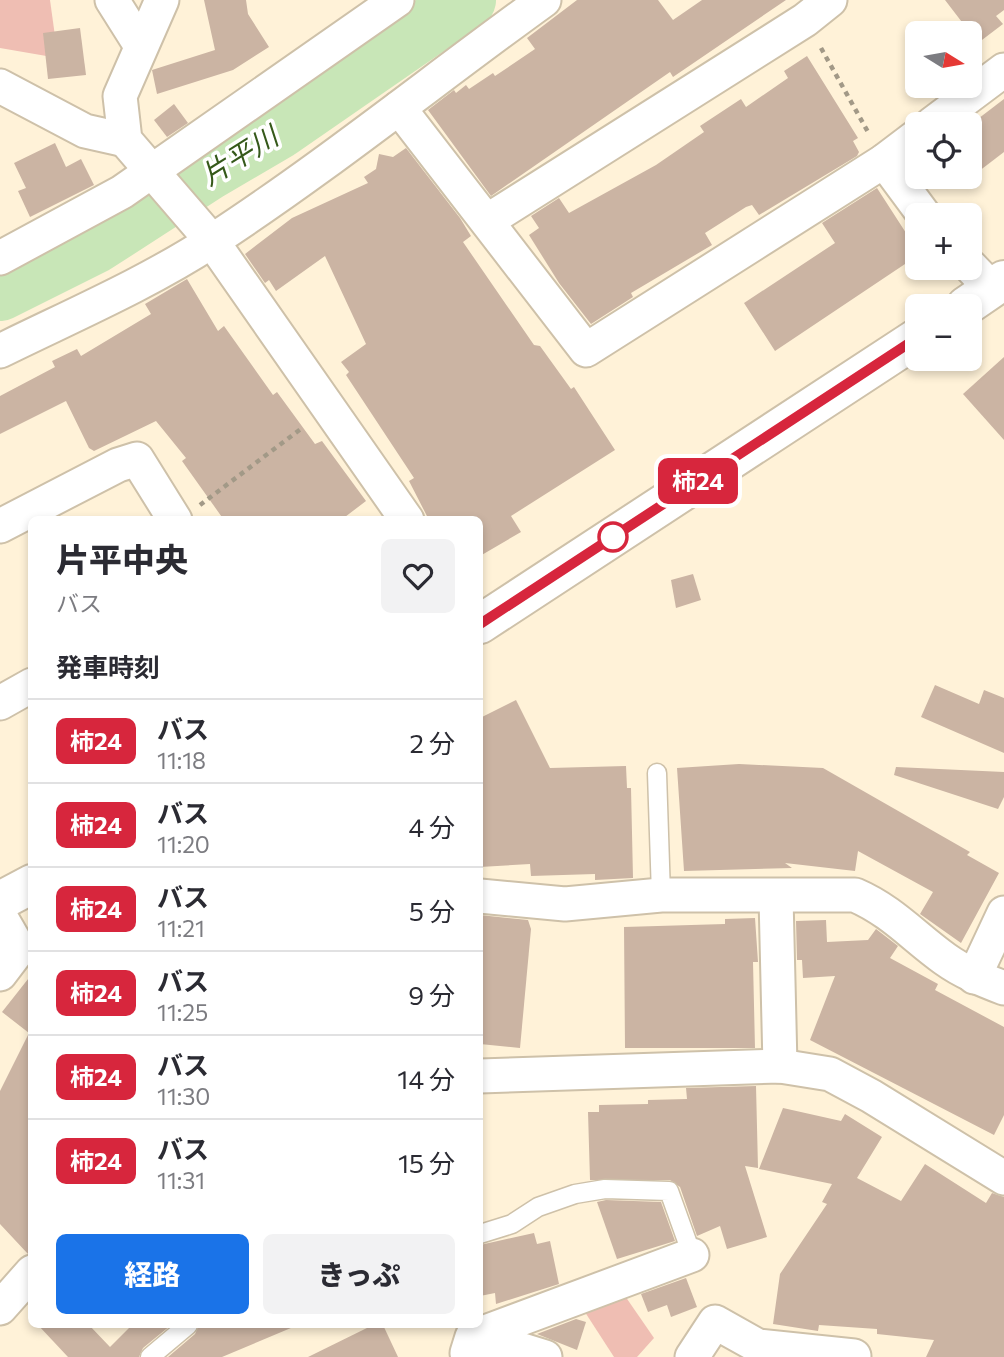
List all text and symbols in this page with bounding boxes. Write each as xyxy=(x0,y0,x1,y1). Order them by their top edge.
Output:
north arrow xyxy=(905,21,982,98)
map controls xyxy=(905,21,982,371)
button: locate xyxy=(905,112,982,189)
water label: 片平川 xyxy=(194,117,286,192)
button: + xyxy=(905,203,982,280)
button: − xyxy=(905,294,982,371)
line badge: 柿24 xyxy=(658,458,738,504)
text: 柿24 xyxy=(672,466,724,495)
unlabelled marker xyxy=(598,522,628,552)
text: 片平中央 xyxy=(56,538,188,579)
button: heart xyxy=(381,539,455,613)
text: バス xyxy=(56,589,102,617)
text: 発車時刻 xyxy=(56,651,160,682)
text: バス xyxy=(157,713,209,744)
text: 柿24 xyxy=(70,726,122,755)
text: 2 分 xyxy=(410,727,455,758)
text: 11:18 xyxy=(157,746,206,774)
text: バス xyxy=(157,797,209,828)
text: 柿24 xyxy=(70,810,122,839)
text: 4 分 xyxy=(408,811,455,842)
text: 11:20 xyxy=(157,830,210,858)
text: バス xyxy=(157,881,209,912)
text: 柿24 xyxy=(70,894,122,923)
text: 5 分 xyxy=(409,895,455,926)
text: 11:21 xyxy=(157,914,205,942)
text: バス xyxy=(157,965,209,996)
text: 柿24 xyxy=(70,978,122,1007)
text: 9 分 xyxy=(408,979,455,1010)
text: 11:25 xyxy=(157,998,208,1026)
text: バス xyxy=(157,1049,209,1080)
text: 柿24 xyxy=(70,1062,122,1091)
text: 14 分 xyxy=(397,1063,455,1094)
text: 11:30 xyxy=(157,1082,210,1110)
text: バス xyxy=(157,1133,209,1164)
text: 柿24 xyxy=(70,1146,122,1175)
text: 15 分 xyxy=(398,1147,455,1178)
text: 11:31 xyxy=(157,1166,205,1194)
button: 経路 xyxy=(56,1234,249,1314)
button: きっぷ xyxy=(263,1234,455,1314)

